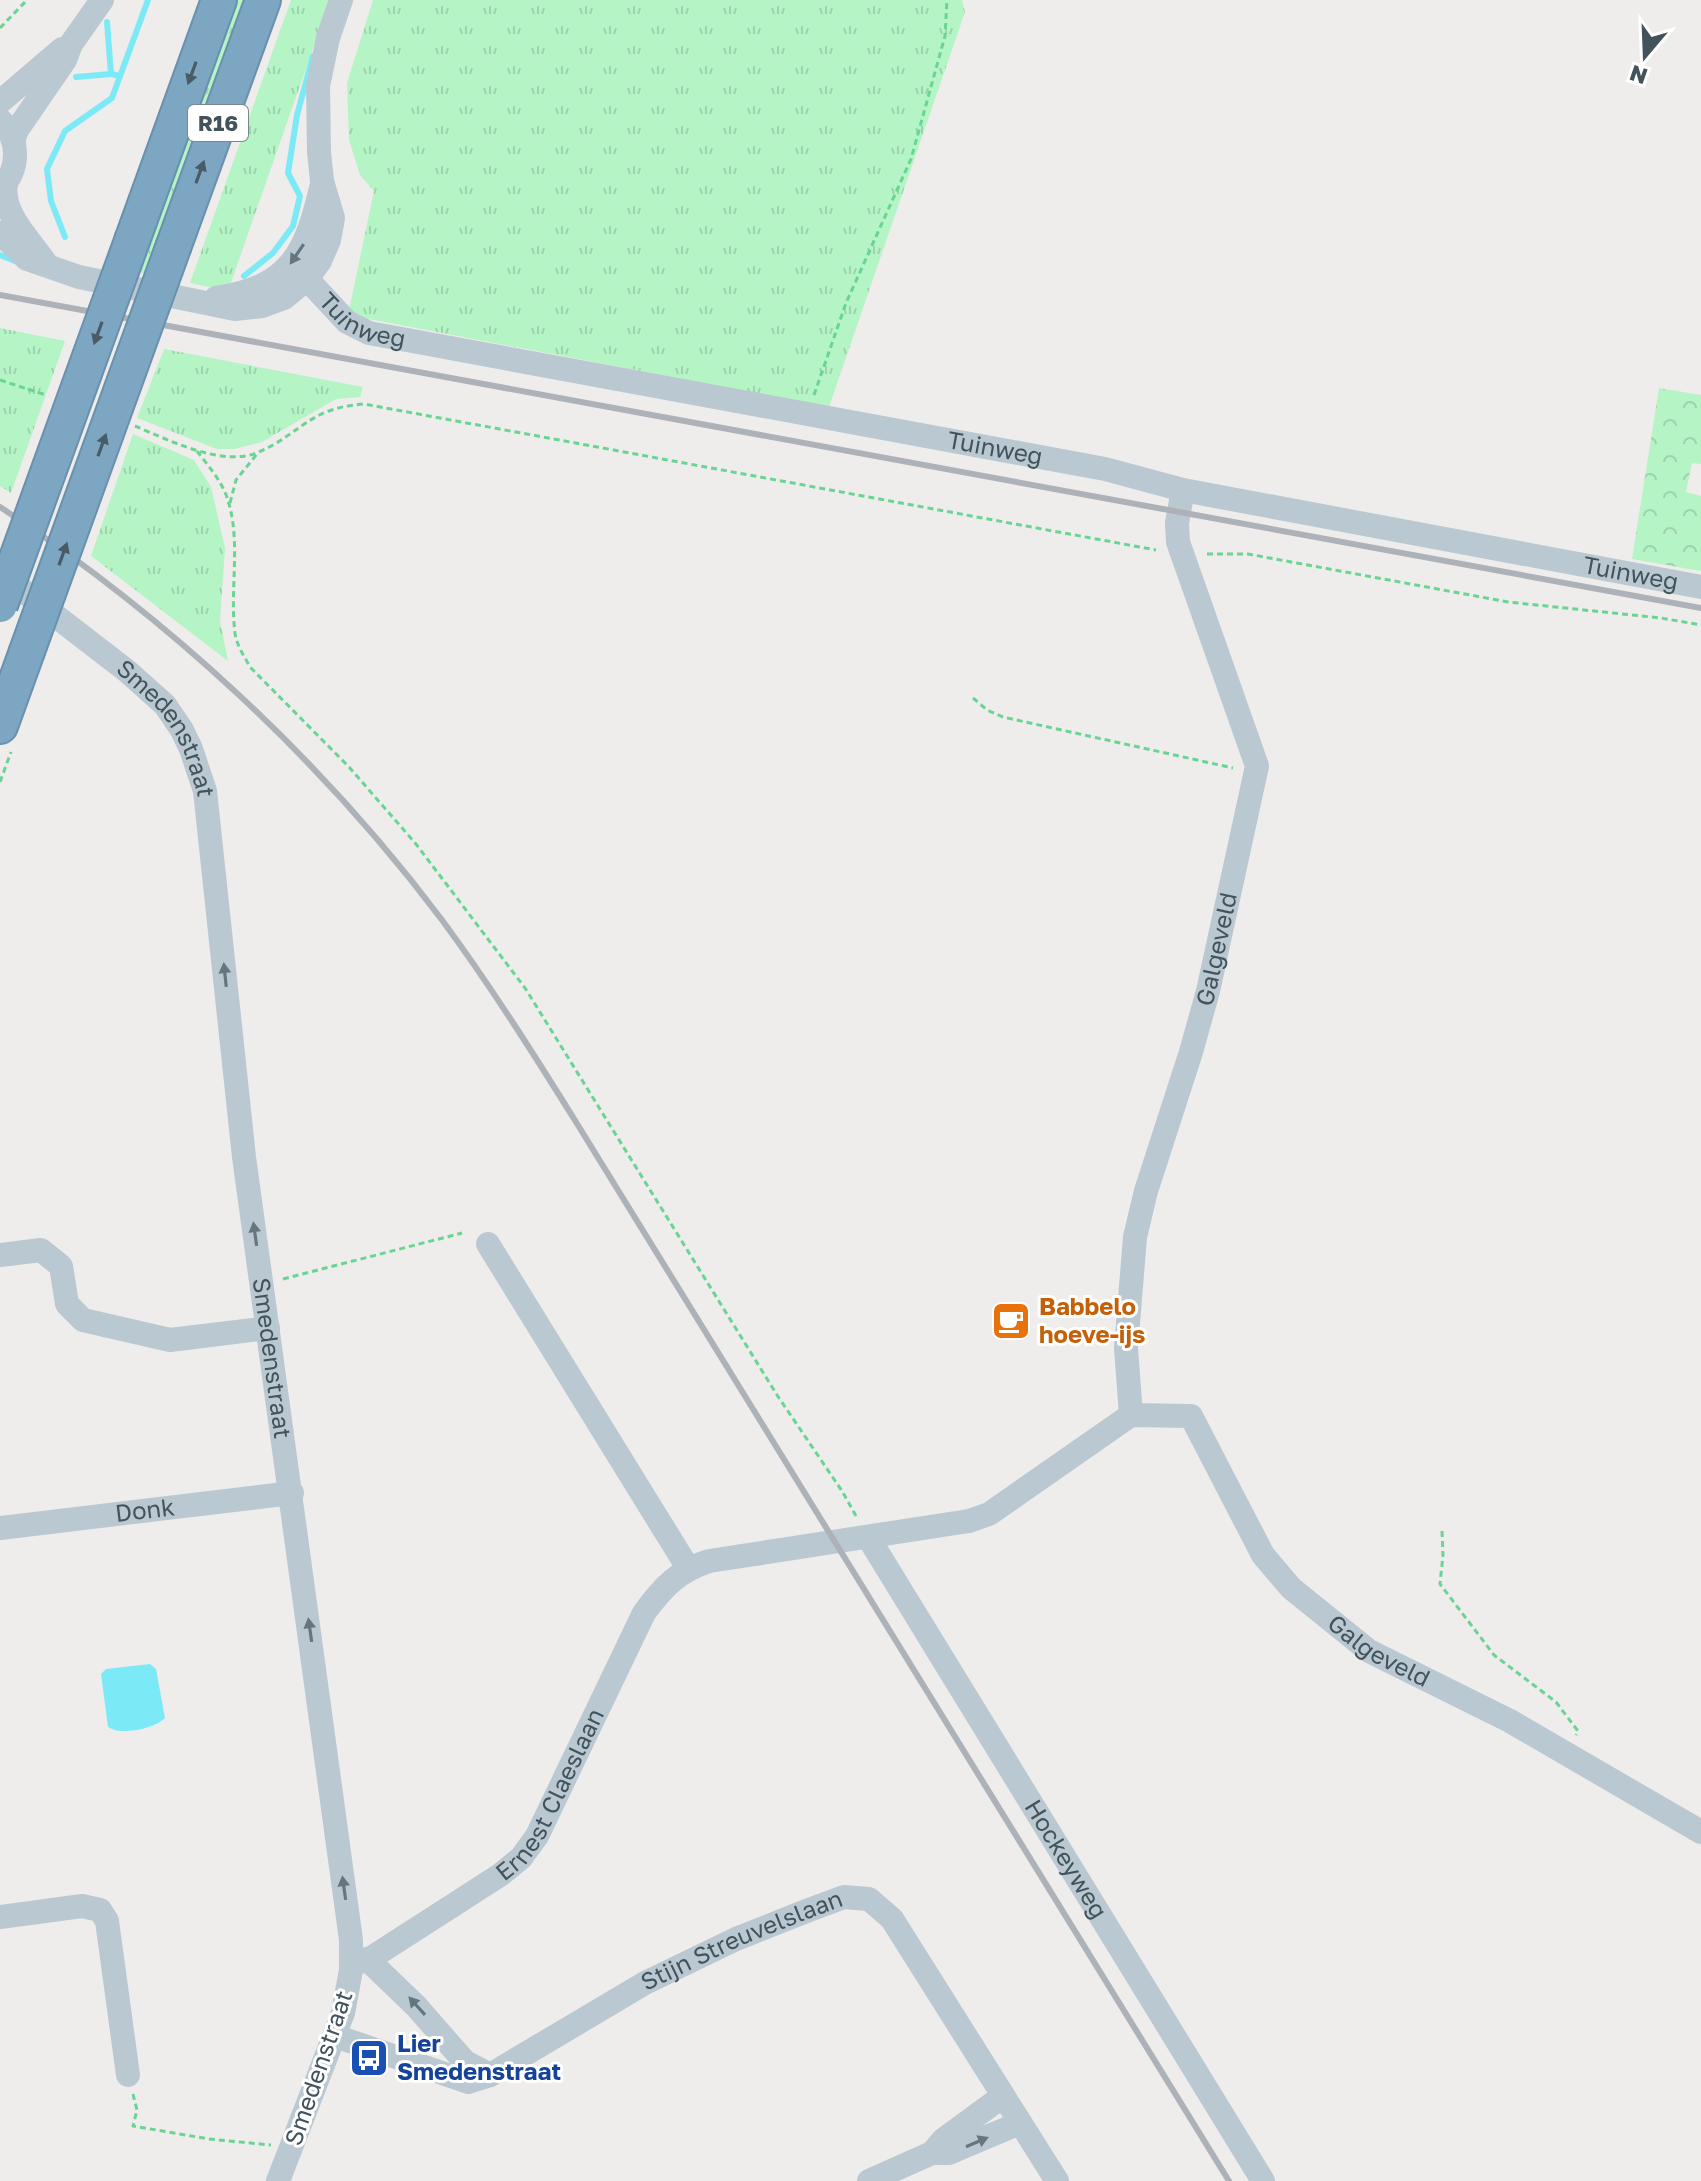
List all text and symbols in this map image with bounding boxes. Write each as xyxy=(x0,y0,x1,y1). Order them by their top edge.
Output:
north arrow xyxy=(1605,16,1685,96)
text: N xyxy=(1626,60,1651,91)
one-way arrow xyxy=(185,61,198,85)
road number: R16 xyxy=(188,105,248,141)
one-way arrow xyxy=(194,160,207,184)
one-way arrow xyxy=(289,243,304,264)
street label: Tuinweg xyxy=(314,286,408,352)
one-way arrow xyxy=(92,321,104,345)
street label: Tuinweg xyxy=(945,424,1045,470)
one-way arrow xyxy=(97,433,109,457)
one-way arrow xyxy=(57,542,70,566)
street label: Tuinweg xyxy=(1581,549,1681,595)
street label: Smedenstraat xyxy=(112,653,222,798)
street label: Galgeveld xyxy=(1189,890,1242,1009)
one-way arrow xyxy=(218,962,231,987)
one-way arrow xyxy=(248,1221,261,1246)
street label: Smedenstraat xyxy=(248,1276,298,1440)
place label: Babbelo hoeve-ijs xyxy=(1039,1291,1145,1348)
cafe icon: Babbelo hoeve-ijs xyxy=(990,1300,1032,1342)
street label: Donk xyxy=(113,1491,176,1527)
street label: Galgeveld xyxy=(1323,1608,1435,1692)
one-way arrow xyxy=(303,1617,316,1642)
street label: Ernest Claeslaan xyxy=(489,1703,609,1886)
street label: Hockeyweg xyxy=(1019,1794,1114,1923)
one-way arrow xyxy=(337,1875,350,1900)
street label: Stijn Streuvelslaan xyxy=(636,1883,846,1996)
street label: Smedenstraat xyxy=(278,1986,358,2149)
one-way arrow xyxy=(408,1997,426,2016)
place label: Lier Smedenstraat xyxy=(397,2028,561,2085)
bus stop icon: Lier Smedenstraat xyxy=(348,2037,390,2079)
one-way arrow xyxy=(965,2135,989,2148)

